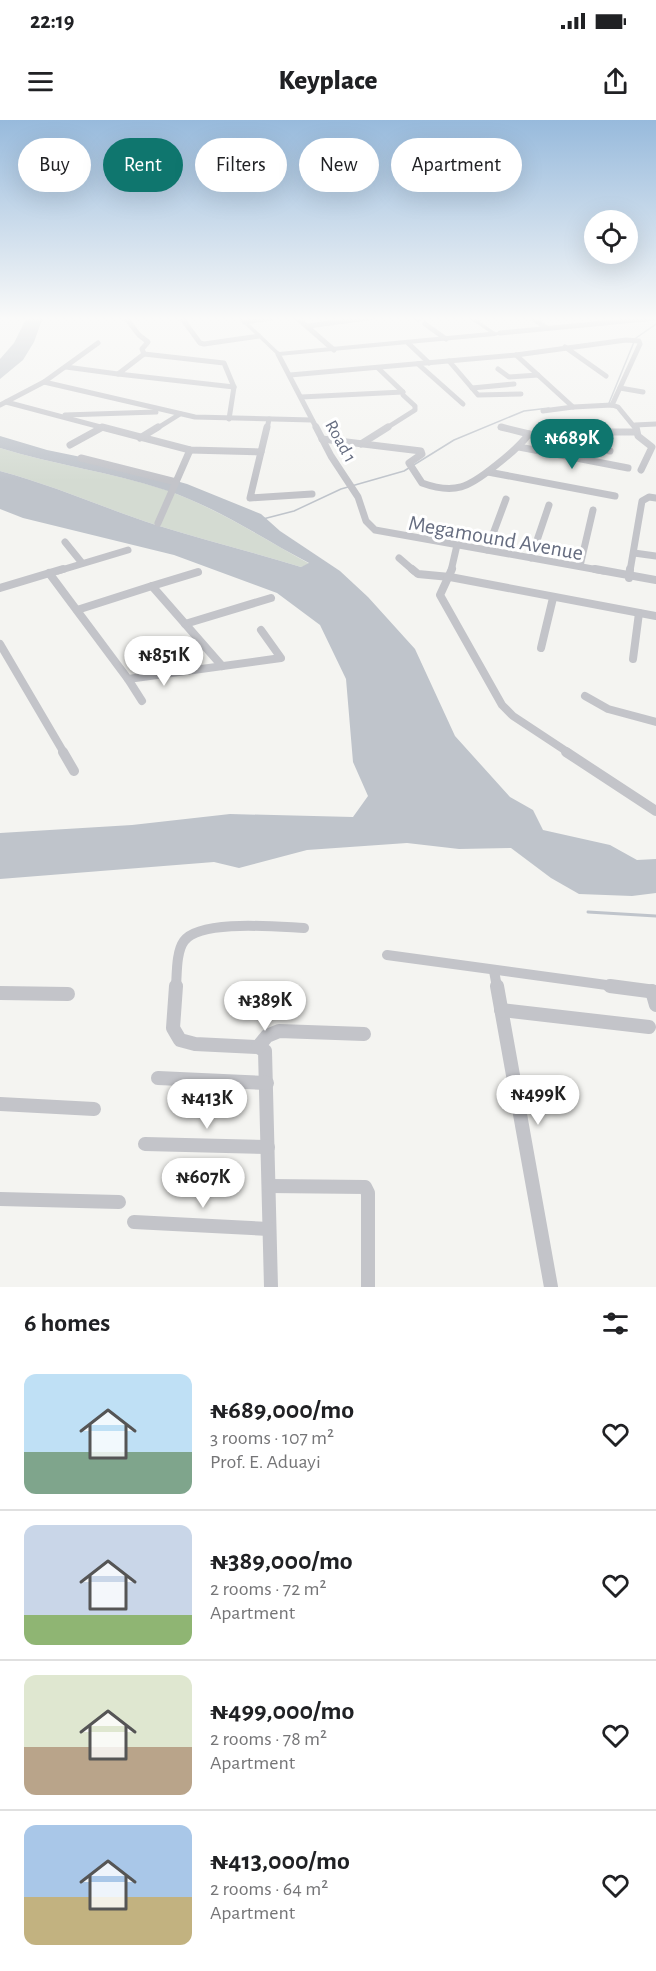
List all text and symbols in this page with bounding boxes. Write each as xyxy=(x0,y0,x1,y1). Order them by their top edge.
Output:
text: 22:19 xyxy=(30,10,74,32)
icon: menu xyxy=(24,65,57,98)
icon: share xyxy=(599,65,632,98)
text: Keyplace xyxy=(279,67,377,94)
chip: Buy xyxy=(18,138,91,192)
chip: Rent xyxy=(103,138,183,192)
chip: Filters xyxy=(195,138,287,192)
chip: New xyxy=(299,138,379,192)
chip: Apartment xyxy=(391,138,522,192)
map controls xyxy=(584,210,638,264)
button: locate xyxy=(584,210,638,264)
street label: Road 1 xyxy=(321,417,359,466)
pin: ₦689K xyxy=(530,419,614,470)
text: ₦689K xyxy=(545,428,599,448)
street label: Megamound Avenue xyxy=(407,512,585,564)
pin: ₦851K xyxy=(122,636,206,687)
text: ₦851K xyxy=(138,645,190,665)
pin: ₦389K xyxy=(223,981,307,1032)
text: ₦389K xyxy=(238,990,292,1010)
pin: ₦499K xyxy=(496,1075,580,1126)
pin: ₦413K xyxy=(165,1079,249,1130)
text: ₦499K xyxy=(510,1084,566,1104)
text: ₦413K xyxy=(181,1088,233,1108)
pin: ₦607K xyxy=(161,1158,245,1209)
text: ₦607K xyxy=(176,1167,230,1187)
icon: filters xyxy=(599,1307,632,1340)
text: 6 homes xyxy=(24,1310,110,1336)
text: ₦689,000/mo xyxy=(210,1397,354,1423)
icon: home xyxy=(72,1398,144,1470)
icon: heart xyxy=(599,1418,632,1451)
text: 3 rooms · 107 m² xyxy=(210,1428,334,1448)
text: Prof. E. Aduayi xyxy=(210,1452,321,1472)
text: ₦389,000/mo xyxy=(210,1548,353,1574)
icon: home xyxy=(72,1549,144,1621)
icon: heart xyxy=(599,1569,632,1602)
text: 2 rooms · 72 m² xyxy=(210,1579,327,1599)
text: Apartment xyxy=(210,1603,295,1623)
text: ₦499,000/mo xyxy=(210,1698,354,1724)
icon: home xyxy=(72,1699,144,1771)
icon: heart xyxy=(599,1719,632,1752)
text: 2 rooms · 78 m² xyxy=(210,1729,327,1749)
text: Apartment xyxy=(210,1753,295,1773)
text: ₦413,000/mo xyxy=(210,1848,350,1874)
icon: home xyxy=(72,1849,144,1921)
icon: heart xyxy=(599,1869,632,1902)
text: 2 rooms · 64 m² xyxy=(210,1879,328,1899)
text: Apartment xyxy=(210,1903,295,1923)

